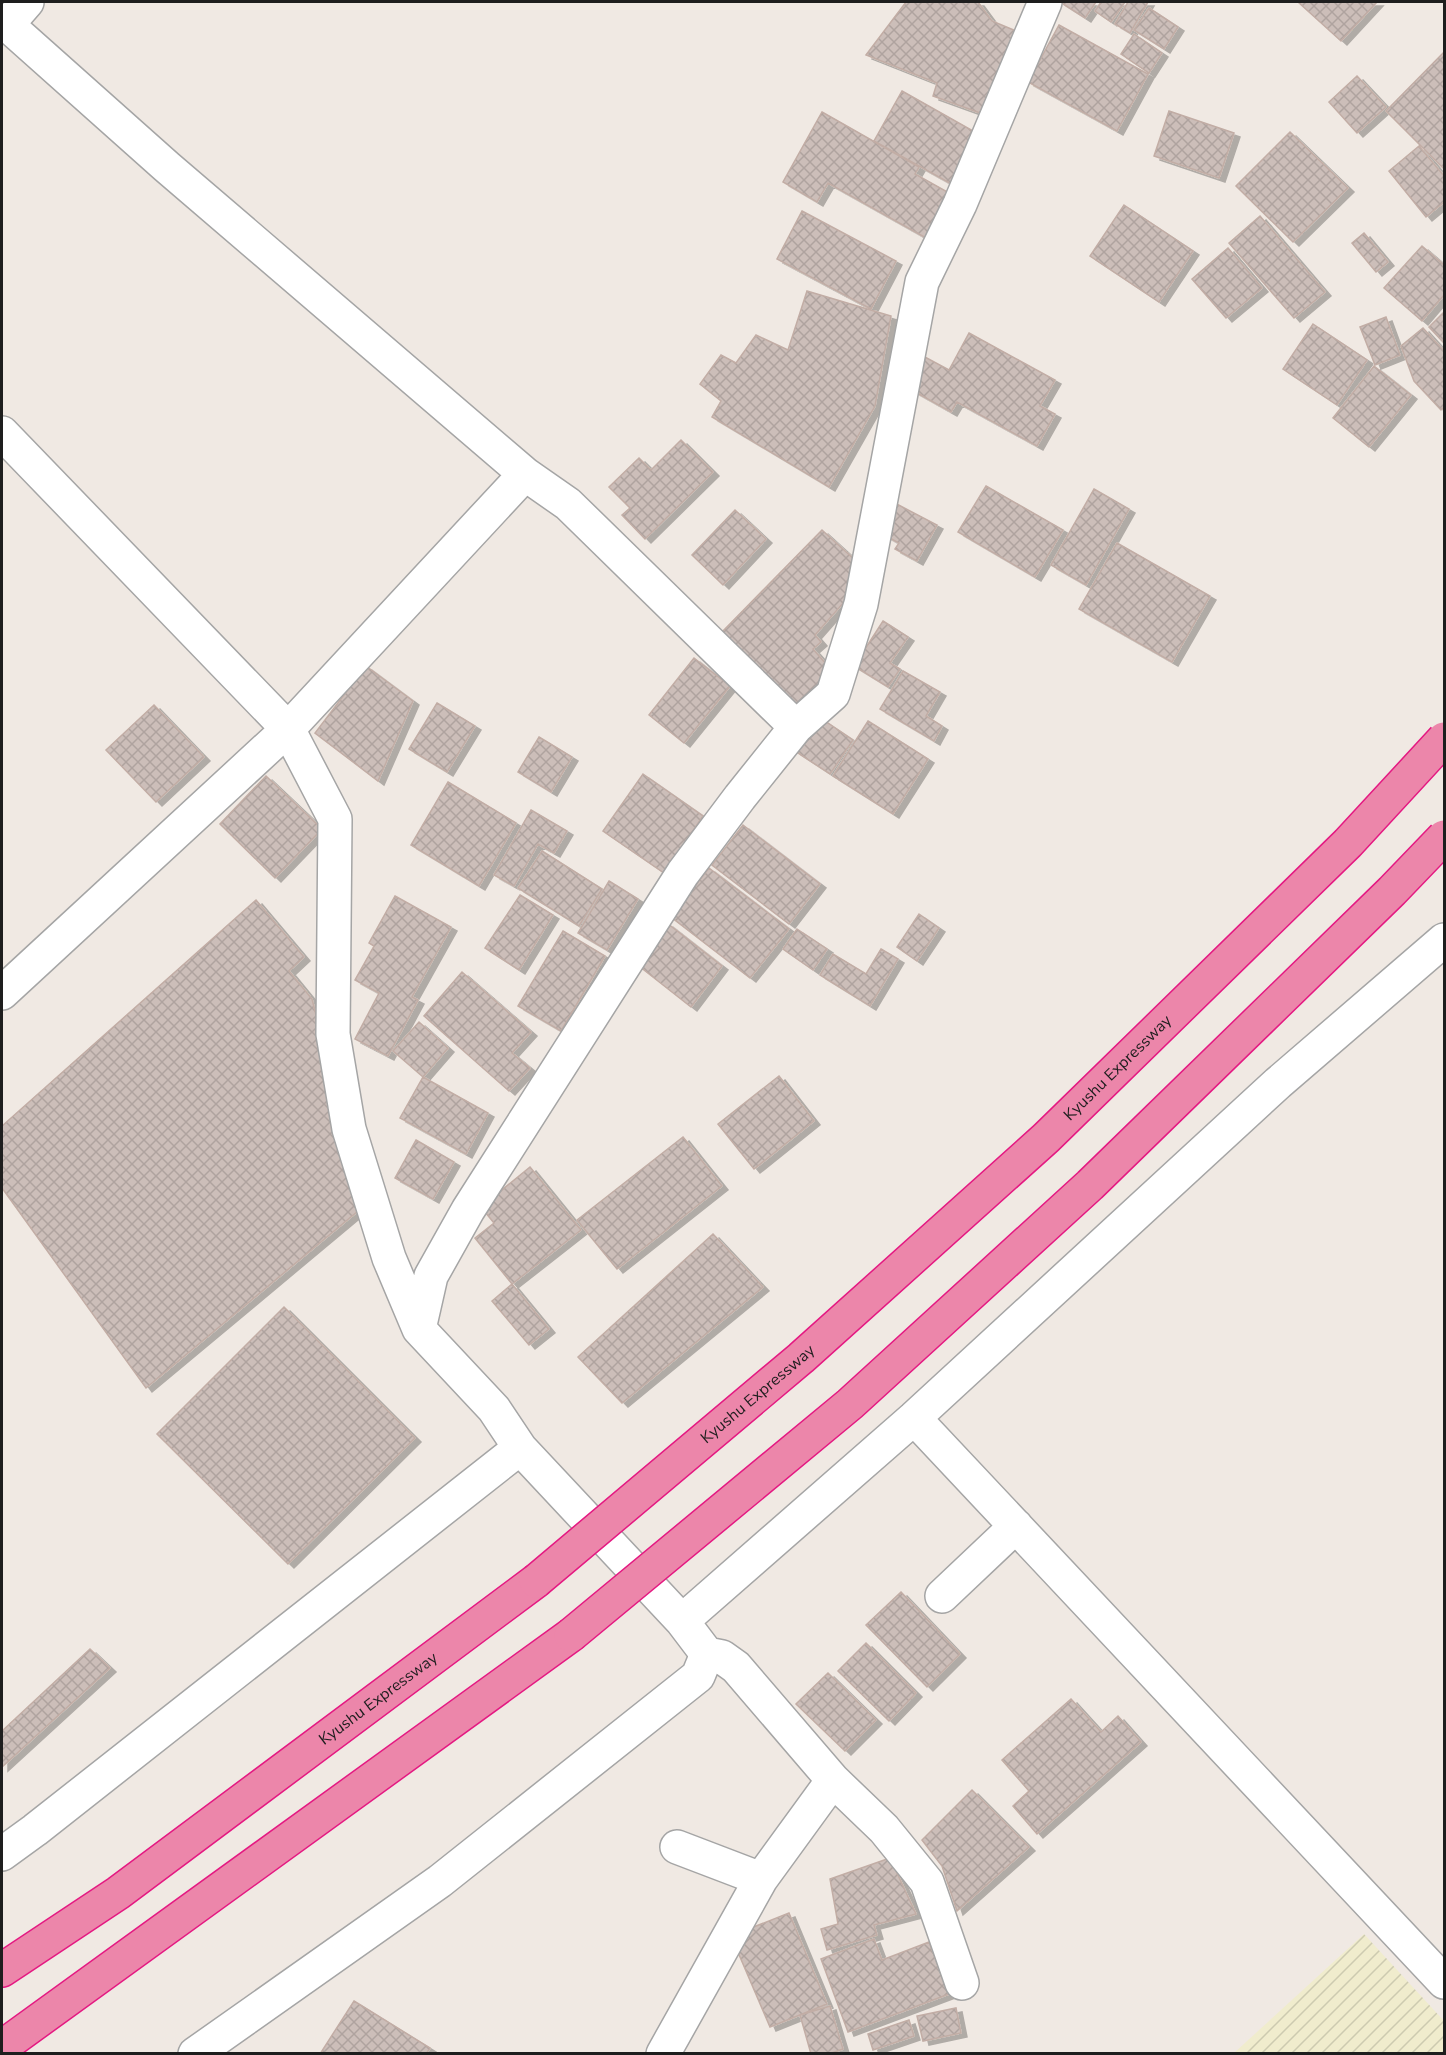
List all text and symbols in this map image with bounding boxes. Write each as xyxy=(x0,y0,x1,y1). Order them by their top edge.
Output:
street label: Kyushu Expressway xyxy=(1059,1009,1177,1126)
street label: Kyushu Expressway xyxy=(696,1339,820,1449)
street label: Kyushu Expressway xyxy=(314,1647,443,1750)

